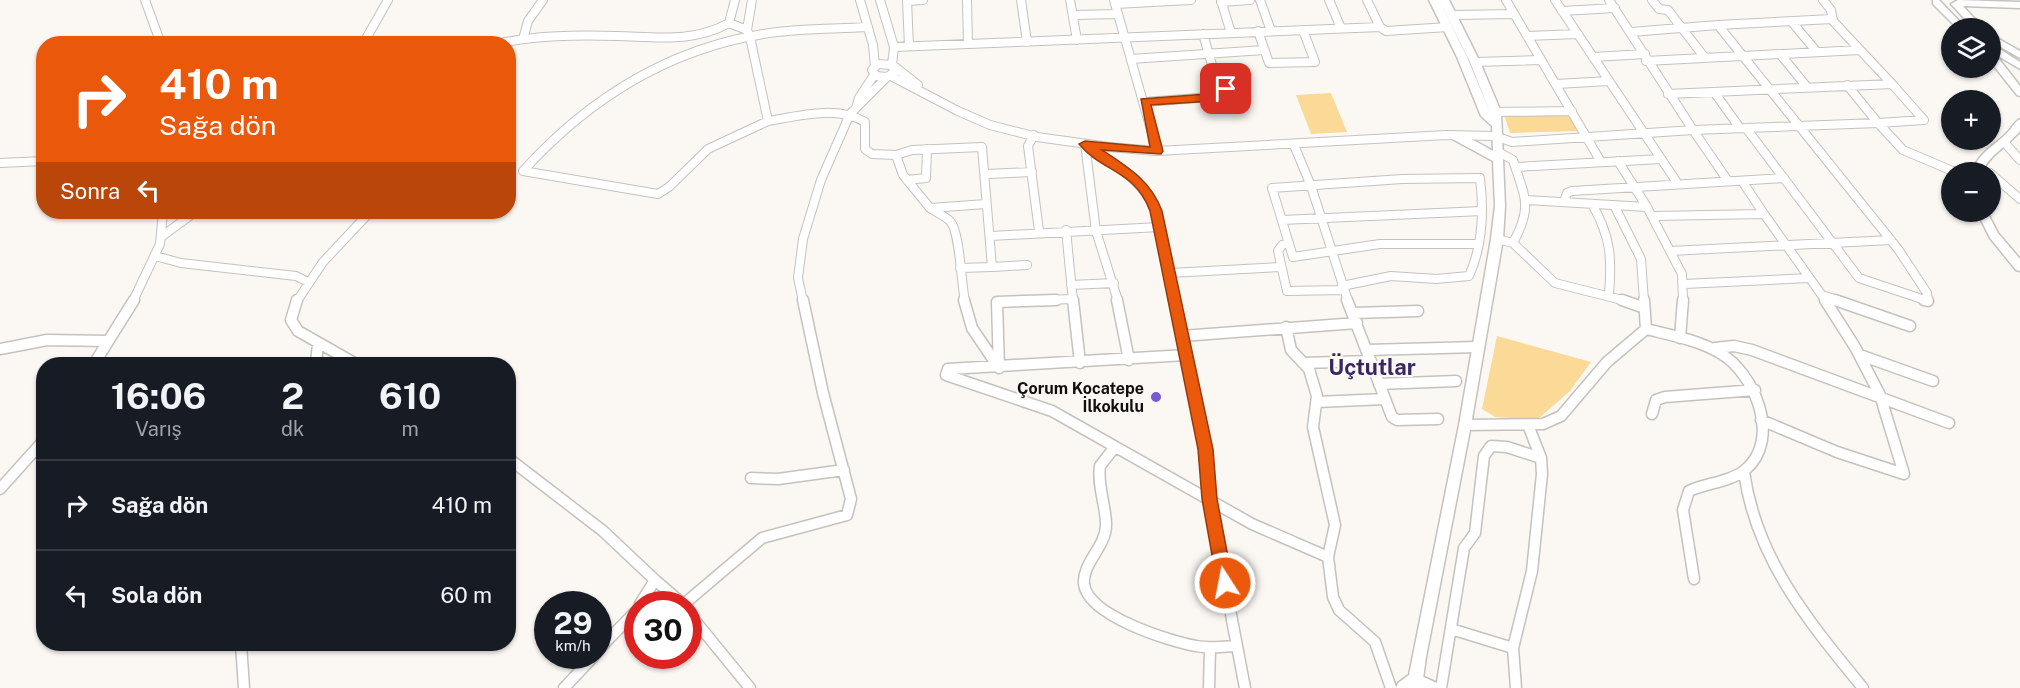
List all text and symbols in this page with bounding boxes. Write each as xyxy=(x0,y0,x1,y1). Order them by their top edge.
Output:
map controls xyxy=(1941,18,2001,222)
button: layers xyxy=(1941,18,2001,78)
text: 410 m xyxy=(159,59,279,108)
icon: right xyxy=(60,60,138,138)
pin xyxy=(1200,63,1251,114)
icon: arrive xyxy=(1209,72,1242,105)
button: + xyxy=(1941,90,2001,150)
text: Sağa dön xyxy=(159,109,276,141)
button: − xyxy=(1941,162,2001,222)
icon: left xyxy=(132,174,165,207)
text: Sonra xyxy=(60,178,120,204)
district label: Üçtutlar xyxy=(1328,353,1416,380)
text: 16:06 xyxy=(111,375,206,417)
text: 2 xyxy=(281,375,304,417)
text: 610 xyxy=(379,375,441,417)
place label: Çorum Kocatepe İlkokulu xyxy=(1017,379,1144,416)
marker: Çorum Kocatepe İlkokulu xyxy=(1149,390,1163,404)
text: Varış xyxy=(135,417,182,441)
text: dk xyxy=(281,417,304,441)
text: m xyxy=(401,417,419,441)
icon: right xyxy=(60,489,93,522)
text: Sağa dön xyxy=(111,492,208,518)
text: 410 m xyxy=(431,492,492,518)
position arrow xyxy=(1193,551,1257,615)
icon: left xyxy=(60,579,93,612)
text: Sola dön xyxy=(111,582,202,608)
text: 60 m xyxy=(441,582,492,608)
speed limit sign: 30 xyxy=(624,591,702,669)
text: 29 xyxy=(554,605,592,641)
text: km/h xyxy=(555,637,591,654)

